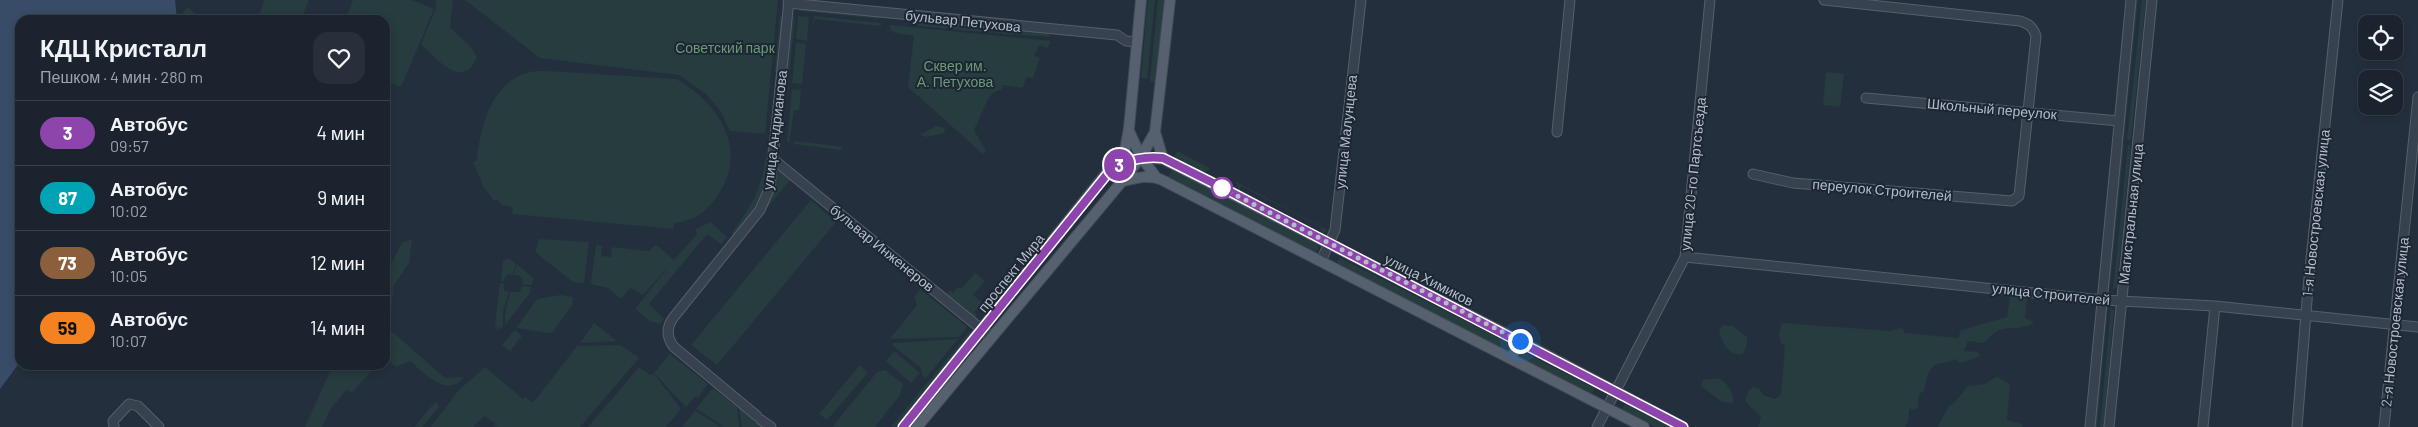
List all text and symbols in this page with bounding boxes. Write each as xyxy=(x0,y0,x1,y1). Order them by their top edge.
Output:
street label: бульвар Петухова xyxy=(904,6,1022,35)
map controls xyxy=(2358,15,2403,115)
button: locate xyxy=(2358,15,2403,60)
button: heart xyxy=(313,32,365,84)
text: КДЦ Кристалл xyxy=(40,33,207,62)
park label: Советский парк xyxy=(675,39,776,56)
park label: Сквер им. А. Петухова xyxy=(917,57,994,90)
text: Пешком · 4 мин · 280 m xyxy=(40,67,203,86)
street label: улица Андрианова xyxy=(759,69,790,191)
button: layers xyxy=(2358,70,2403,115)
street label: улица Малунцева xyxy=(1331,74,1360,190)
street label: Школьный переулок xyxy=(1926,94,2058,123)
street label: улица 20-го Партсъезда xyxy=(1676,96,1709,252)
text: Автобус xyxy=(110,112,188,135)
text: 4 мин xyxy=(317,121,365,144)
text: 3 xyxy=(63,122,72,144)
street label: 1-я Новостроевская улица xyxy=(2298,128,2333,297)
text: 09:57 xyxy=(110,136,149,155)
street label: Магистральная улица xyxy=(2115,143,2146,285)
line badge: 3 xyxy=(1103,149,1135,181)
text: 3 xyxy=(1114,154,1124,176)
street label: переулок Строителей xyxy=(1812,175,1952,204)
text: Автобус xyxy=(110,177,188,200)
unlabelled marker xyxy=(1211,177,1233,199)
text: 9 мин xyxy=(317,186,365,209)
text: 87 xyxy=(58,187,77,209)
street label: бульвар Инженеров xyxy=(827,200,938,295)
text: 10:02 xyxy=(110,201,148,220)
street label: проспект Мира xyxy=(974,230,1048,315)
street label: 2-я Новостроевская улица xyxy=(2377,236,2412,408)
text: Автобус xyxy=(110,242,188,265)
street label: улица Химиков xyxy=(1382,250,1476,309)
text: 12 мин xyxy=(310,251,365,274)
text: 73 xyxy=(58,252,77,274)
text: 10:05 xyxy=(110,266,147,285)
street label: улица Строителей xyxy=(1991,279,2111,308)
text: Автобус xyxy=(110,307,188,330)
text: 14 мин xyxy=(310,316,365,339)
text: 59 xyxy=(58,317,77,339)
your location xyxy=(1508,329,1533,354)
text: 10:07 xyxy=(110,331,147,350)

